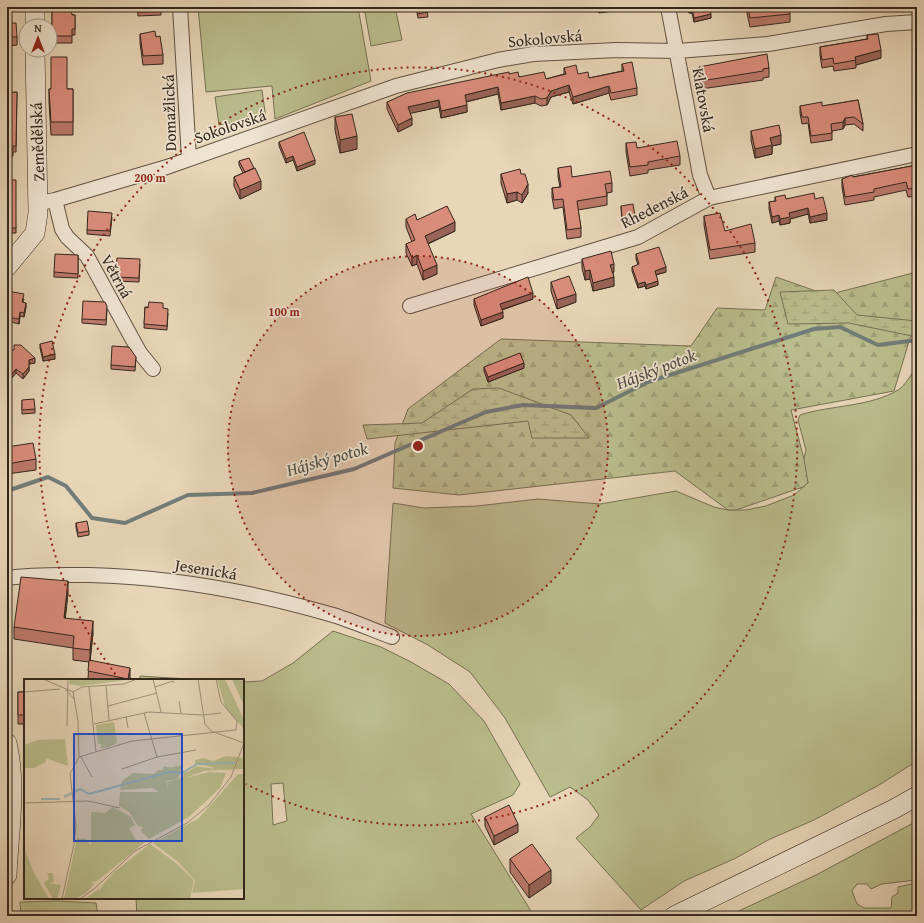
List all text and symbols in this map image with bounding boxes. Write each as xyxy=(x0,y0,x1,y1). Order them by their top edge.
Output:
north arrow xyxy=(18,18,58,58)
text: N xyxy=(34,20,42,36)
street label: Sokolovská xyxy=(507,23,583,53)
street label: Klatovská xyxy=(687,66,722,135)
street label: Domažlická xyxy=(156,74,182,152)
street label: Zemědělská xyxy=(24,102,50,182)
street label: Sokolovská xyxy=(191,102,269,149)
text: 200 m xyxy=(134,169,167,186)
street label: Rhedenská xyxy=(616,180,692,234)
street label: Větrná xyxy=(95,250,139,303)
text: 100 m xyxy=(268,303,301,320)
water label: Hájský potok xyxy=(611,342,700,396)
water label: Hájský potok xyxy=(282,435,371,482)
centre of rings xyxy=(411,439,425,453)
street label: Jesenická xyxy=(171,552,239,586)
inset map xyxy=(24,679,244,899)

